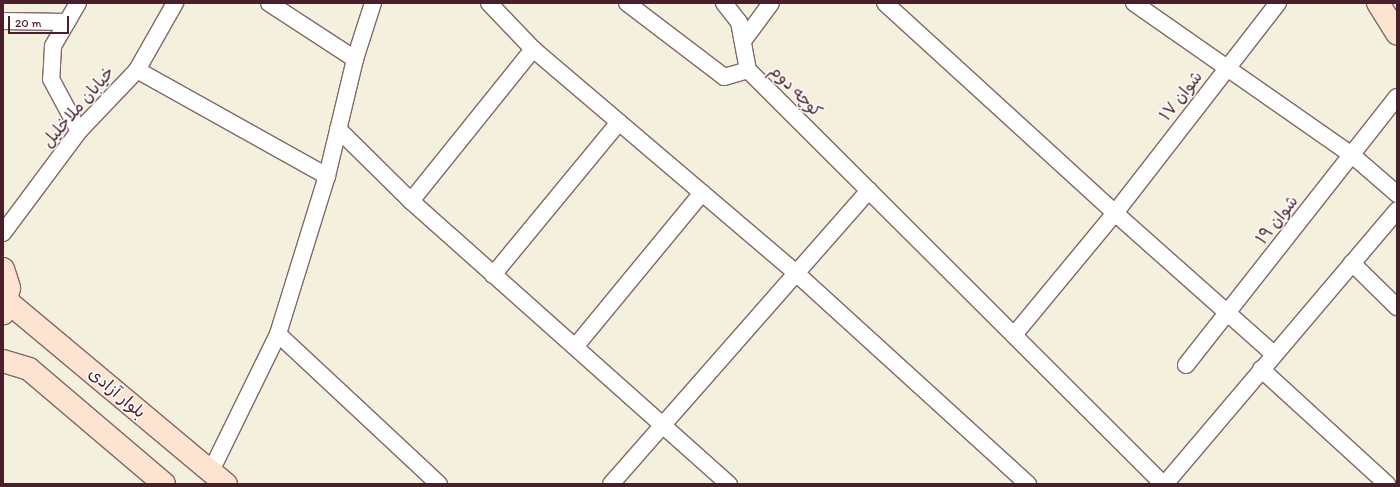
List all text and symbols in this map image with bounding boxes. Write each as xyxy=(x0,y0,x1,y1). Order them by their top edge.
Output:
scale bar xyxy=(10,8,71,34)
text: 20 m xyxy=(15,16,42,30)
street label: کوچه دوم xyxy=(765,60,827,122)
street label: خیابان ملاخلیل xyxy=(37,62,119,152)
street label: شوان ۱۷ xyxy=(1155,67,1207,125)
street label: شوان ۱۹ xyxy=(1252,191,1302,249)
street label: بلوار آزادی xyxy=(84,363,150,423)

